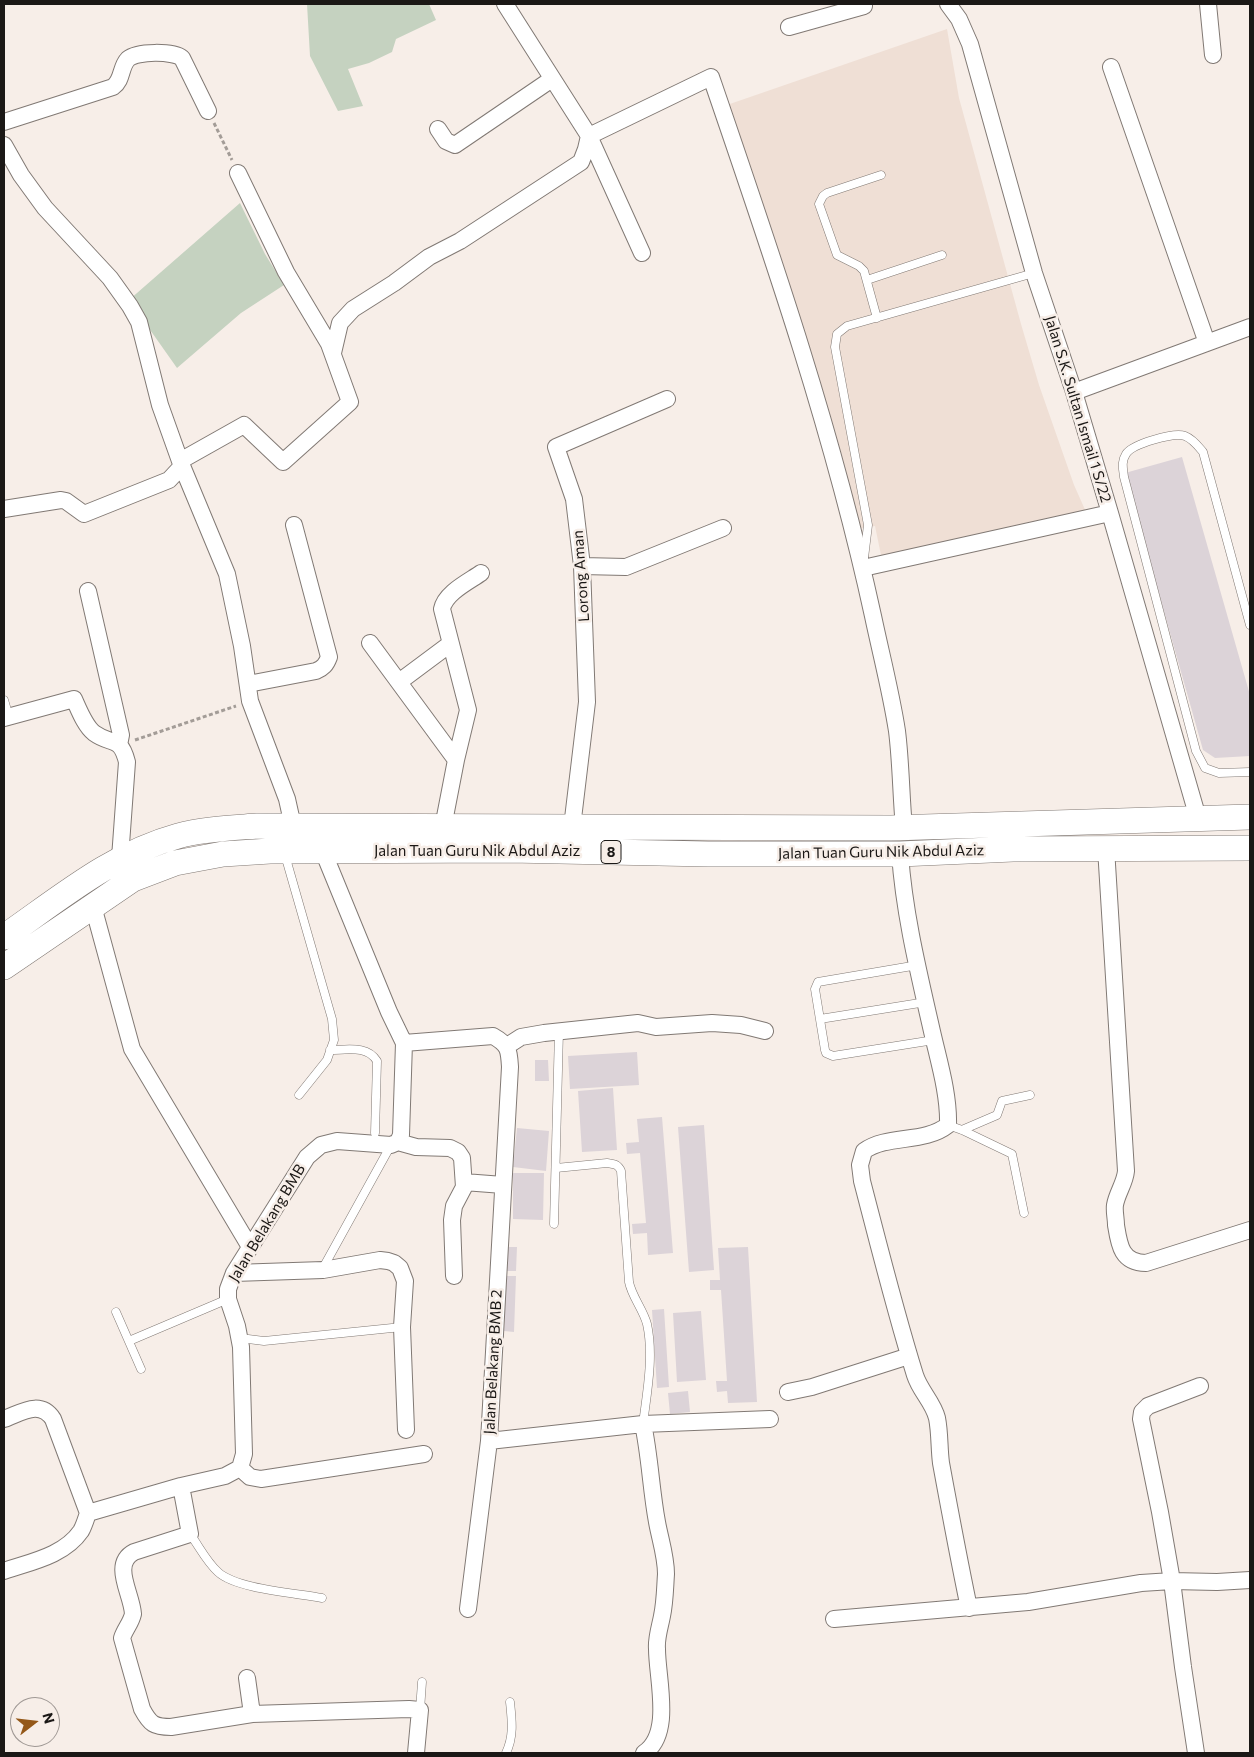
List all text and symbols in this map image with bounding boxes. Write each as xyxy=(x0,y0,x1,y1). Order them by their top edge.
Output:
street label: Jalan S.K. Sultan Ismail 1 S/22 xyxy=(1041,313,1115,505)
street label: Lorong Aman xyxy=(569,530,593,622)
road number: 8 xyxy=(601,840,621,864)
street label: Jalan Tuan Guru Nik Abdul Aziz xyxy=(778,841,984,863)
street label: Jalan Tuan Guru Nik Abdul Aziz xyxy=(374,842,580,860)
street label: Jalan Belakang BMB xyxy=(225,1161,309,1285)
street label: Jalan Belakang BMB 2 xyxy=(480,1289,506,1435)
north arrow xyxy=(10,1697,60,1747)
text: N xyxy=(39,1711,59,1725)

